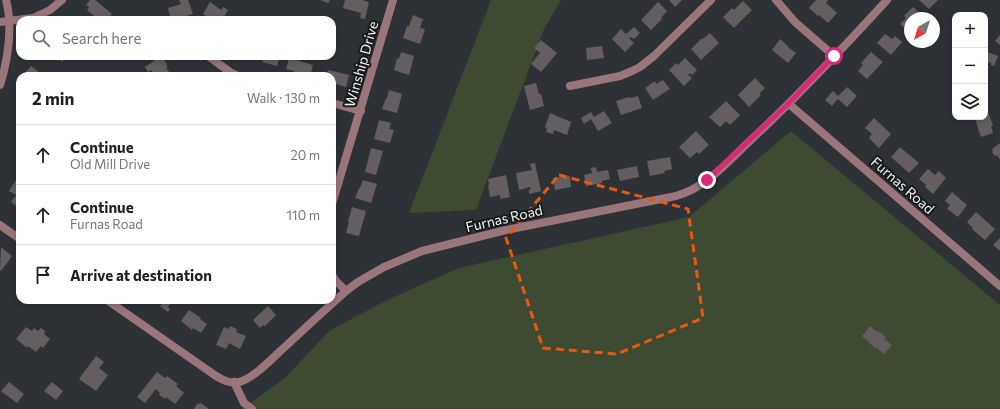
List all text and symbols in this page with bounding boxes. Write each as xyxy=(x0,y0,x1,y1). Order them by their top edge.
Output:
north arrow xyxy=(904,12,940,48)
map controls xyxy=(952,12,988,120)
button: + xyxy=(952,12,988,48)
search box xyxy=(16,16,336,60)
street label: Winship Drive xyxy=(341,19,381,109)
icon: search xyxy=(30,27,52,49)
text: Search here xyxy=(62,29,141,47)
route start xyxy=(825,47,843,65)
button: − xyxy=(952,48,988,84)
button: layers xyxy=(952,84,988,120)
text: 2 min xyxy=(32,88,74,109)
text: Walk · 130 m xyxy=(247,90,320,106)
text: Continue xyxy=(70,138,134,156)
icon: ahead xyxy=(32,144,54,166)
text: 20 m xyxy=(291,147,320,163)
street label: Furnas Road xyxy=(868,153,938,217)
text: Old Mill Drive xyxy=(70,156,150,172)
route end xyxy=(698,171,716,189)
text: Continue xyxy=(70,198,134,216)
street label: Furnas Road xyxy=(464,201,544,235)
icon: ahead xyxy=(32,204,54,226)
text: 110 m xyxy=(287,207,320,223)
text: Furnas Road xyxy=(70,216,143,232)
icon: arrive xyxy=(32,264,54,286)
text: Arrive at destination xyxy=(70,266,212,284)

